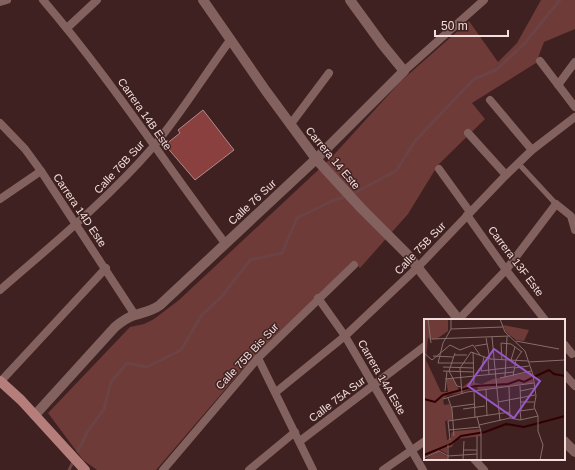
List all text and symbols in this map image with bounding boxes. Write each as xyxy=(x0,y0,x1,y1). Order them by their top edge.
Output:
scale bar xyxy=(435,12,508,38)
text: 50 m xyxy=(441,19,468,33)
street label: Carrera 14B Este xyxy=(116,76,174,152)
street label: Carrera 14 Este xyxy=(303,124,363,192)
street label: Calle 76B Sur xyxy=(91,138,147,196)
street label: Carrera 14D Este xyxy=(51,171,109,249)
street label: Calle 76 Sur xyxy=(226,177,278,227)
street label: Calle 75B Sur xyxy=(392,219,448,277)
street label: Carrera 13F Este xyxy=(486,224,546,298)
inset map xyxy=(424,319,565,460)
street label: Calle 75B Bis Sur xyxy=(213,320,281,392)
street label: Carrera 14A Este xyxy=(356,337,408,417)
street label: Calle 75A Sur xyxy=(307,374,368,424)

